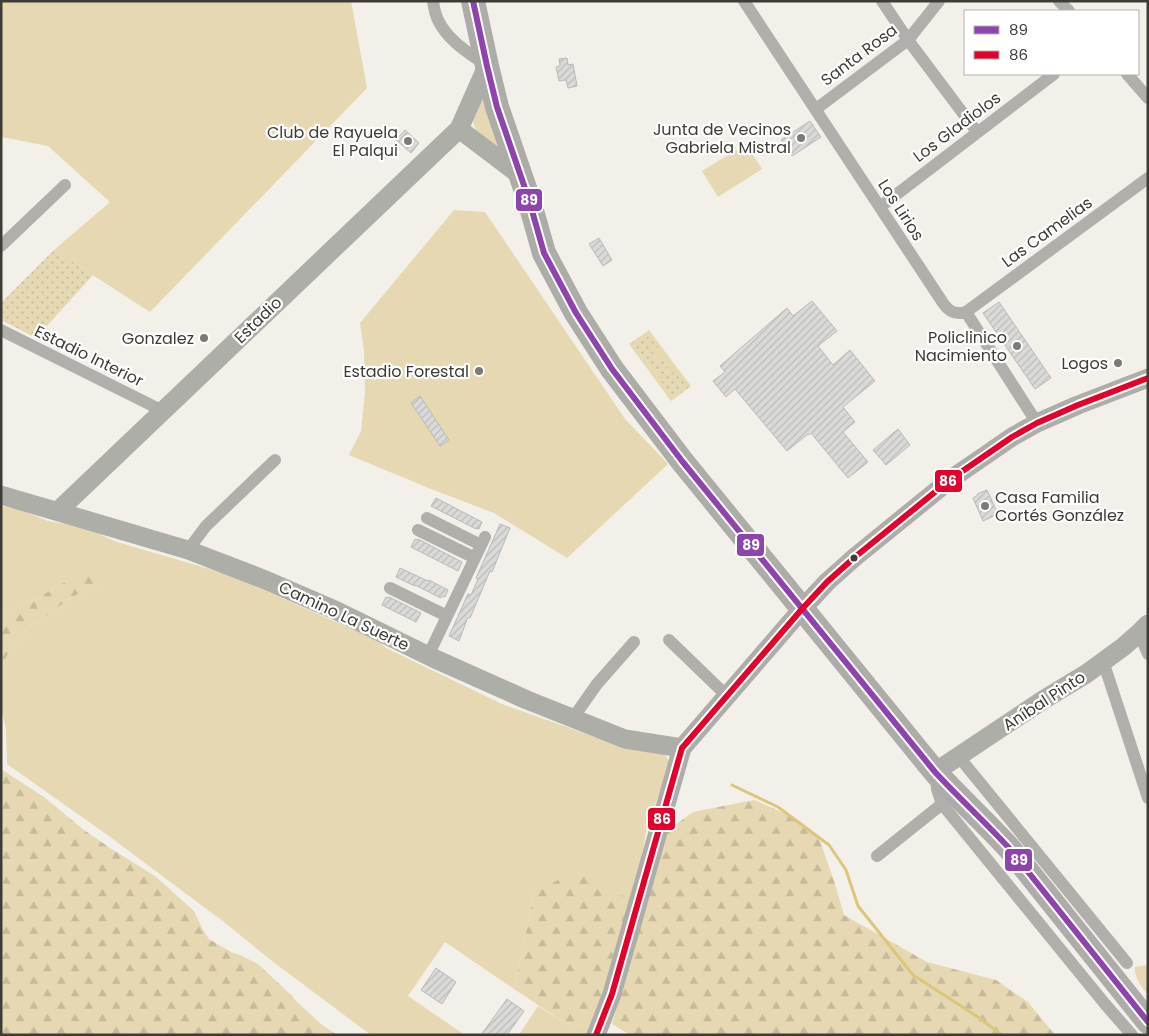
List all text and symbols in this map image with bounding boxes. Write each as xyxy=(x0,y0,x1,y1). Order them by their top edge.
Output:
legend xyxy=(964,10,1139,75)
street label: Santa Rosa xyxy=(816,19,902,91)
text: 89 xyxy=(1009,19,1028,40)
text: 86 xyxy=(1009,44,1028,65)
street label: Los Gladiolos xyxy=(908,86,1006,168)
place label: Junta de Vecinos Gabriela Mistral xyxy=(653,118,791,159)
place label: Club de Rayuela El Palqui xyxy=(267,121,398,162)
marker: Junta de Vecinos Gabriela Mistral xyxy=(795,132,807,144)
marker: Club de Rayuela El Palqui xyxy=(402,135,414,147)
street label: Los Lirios xyxy=(873,175,929,245)
line badge: 89 xyxy=(515,188,543,212)
text: 89 xyxy=(520,190,538,210)
street label: Las Camelias xyxy=(997,191,1097,273)
street label: Estadio xyxy=(229,292,287,348)
street label: Estadio Interior xyxy=(31,320,147,392)
place label: Policlinico Nacimiento xyxy=(915,326,1007,367)
place label: Gonzalez xyxy=(122,327,194,350)
marker: Gonzalez xyxy=(198,332,210,344)
marker: Policlinico Nacimiento xyxy=(1011,340,1023,352)
place label: Logos xyxy=(1061,352,1108,375)
marker: Logos xyxy=(1112,357,1124,369)
place label: Estadio Forestal xyxy=(343,360,469,383)
marker: Estadio Forestal xyxy=(473,365,485,377)
line badge: 86 xyxy=(934,469,963,493)
text: 86 xyxy=(939,471,957,491)
place label: Casa Familia Cortés González xyxy=(995,486,1124,527)
marker: Casa Familia Cortés González xyxy=(979,500,991,512)
line badge: 89 xyxy=(736,533,765,557)
text: 89 xyxy=(742,535,760,555)
unlabelled marker xyxy=(849,553,859,563)
street label: Camino La Suerte xyxy=(275,576,413,656)
street label: Aníbal Pinto xyxy=(998,666,1090,736)
line badge: 86 xyxy=(647,807,676,831)
text: 86 xyxy=(653,809,671,829)
line badge: 89 xyxy=(1004,848,1033,872)
text: 89 xyxy=(1010,850,1028,870)

